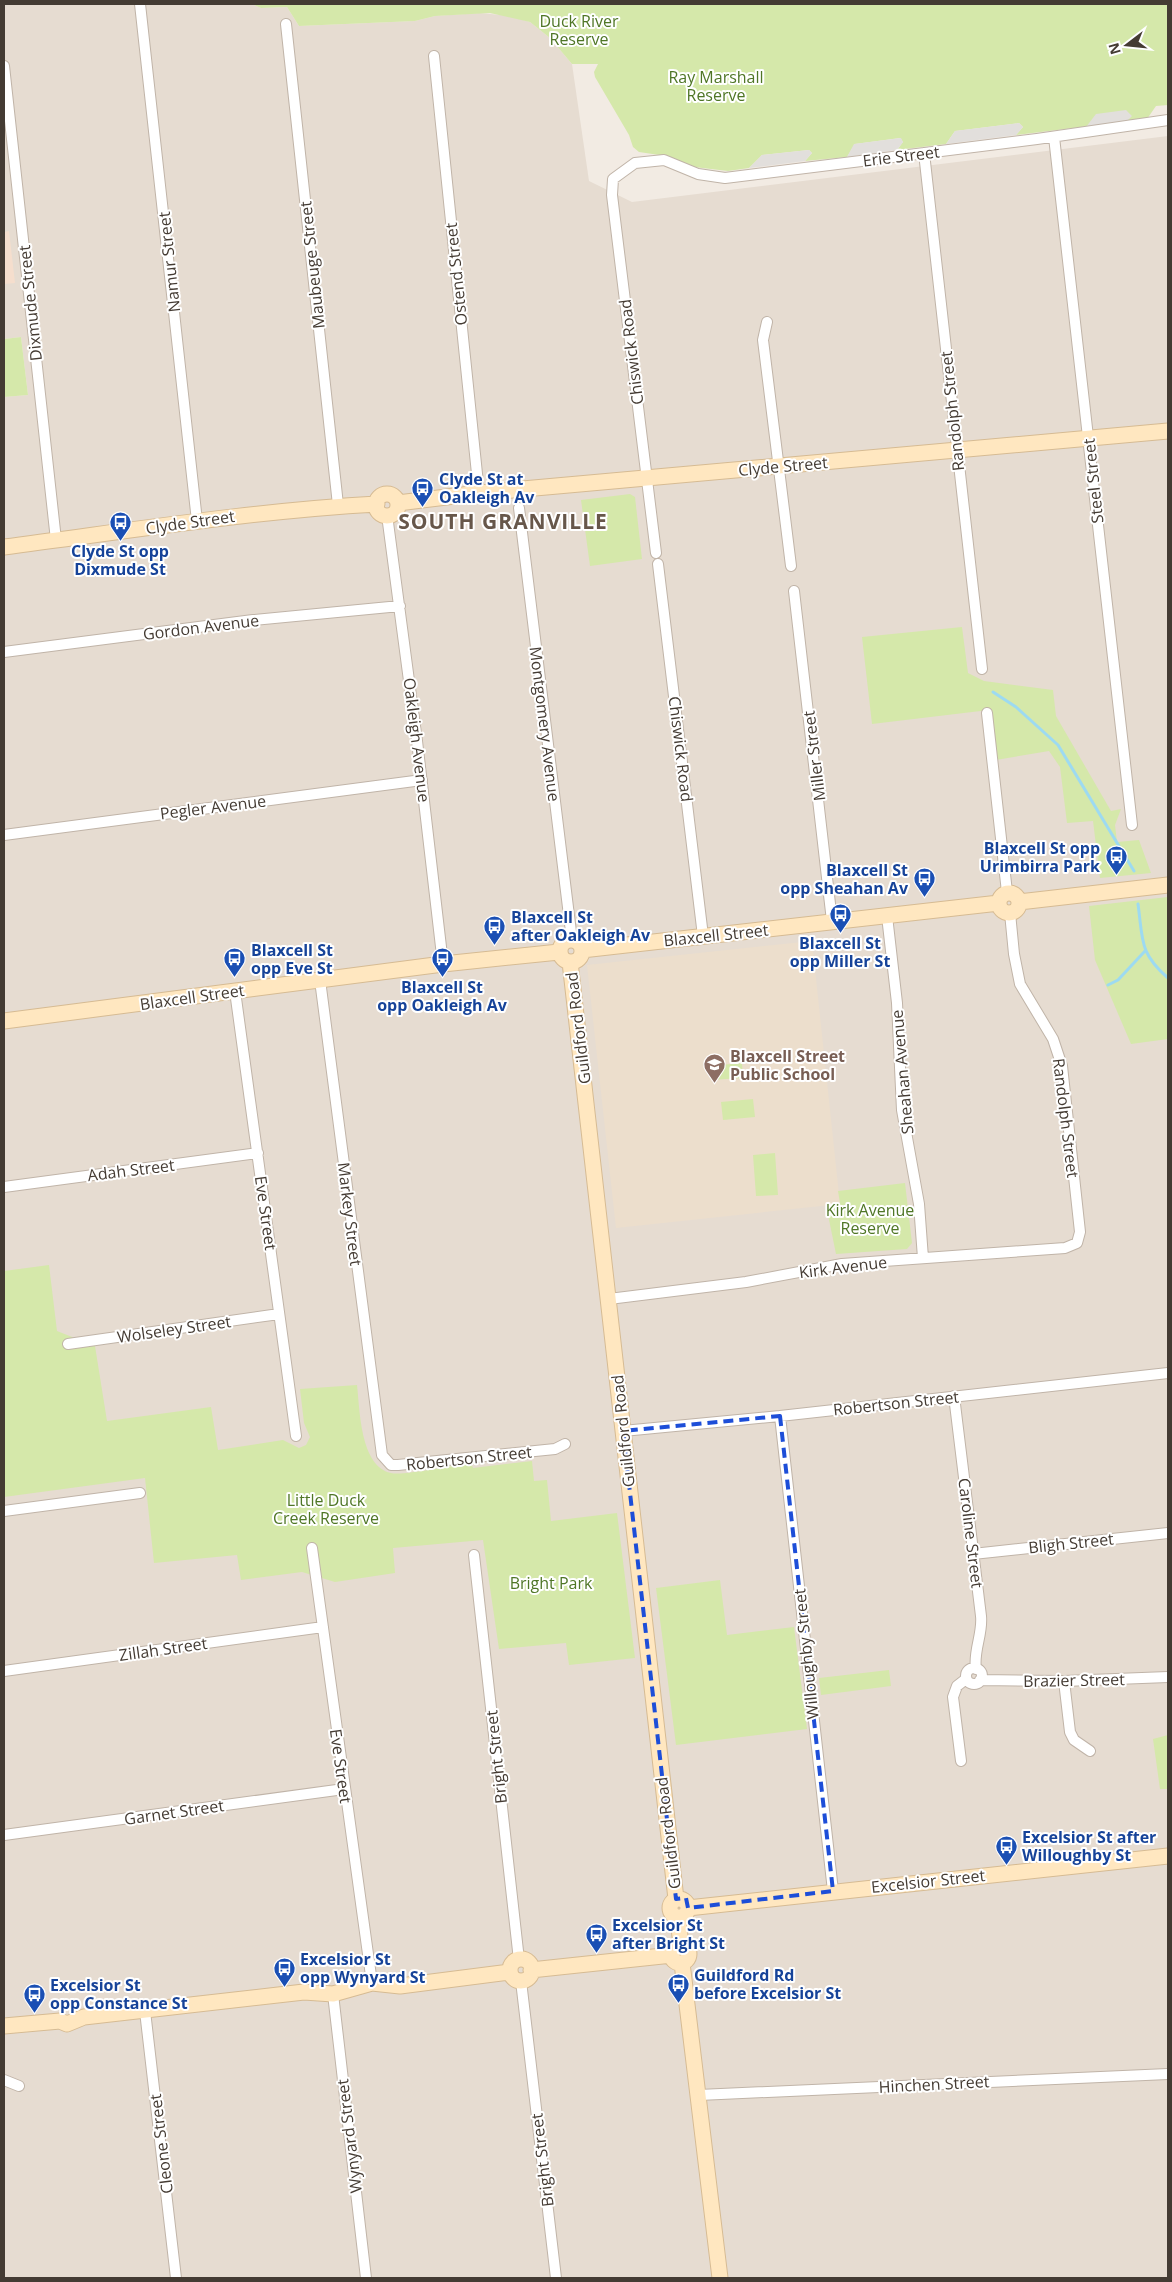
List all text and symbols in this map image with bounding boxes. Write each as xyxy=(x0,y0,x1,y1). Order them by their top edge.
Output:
park label: Duck River Reserve xyxy=(539,10,619,50)
north arrow xyxy=(1102,20,1152,70)
text: N xyxy=(1103,41,1125,57)
park label: Ray Marshall Reserve xyxy=(668,66,764,106)
street label: Erie Street xyxy=(861,140,941,172)
street label: Maubeuge Street xyxy=(294,200,330,330)
street label: Namur Street xyxy=(153,210,185,313)
street label: Ostend Street xyxy=(440,221,472,326)
street label: Dixmude Street xyxy=(13,244,47,362)
street label: Chiswick Road xyxy=(614,298,648,406)
street label: Randolph Street xyxy=(935,350,969,472)
street label: Steel Street xyxy=(1078,437,1108,525)
street label: Clyde Street xyxy=(737,451,829,481)
place label: Clyde St at Oakleigh Av xyxy=(439,468,535,508)
bus stop icon: Clyde St at Oakleigh Av xyxy=(411,476,435,507)
street label: Clyde Street xyxy=(144,505,236,539)
district label: SOUTH GRANVILLE xyxy=(398,507,608,535)
bus stop icon: Clyde St opp Dixmude St xyxy=(108,510,132,541)
place label: Clyde St opp Dixmude St xyxy=(71,540,169,580)
street label: Gordon Avenue xyxy=(142,609,260,645)
street label: Montgomery Avenue xyxy=(525,645,565,803)
street label: Oakleigh Avenue xyxy=(398,677,436,803)
street label: Chiswick Road xyxy=(664,695,698,803)
street label: Miller Street xyxy=(798,709,830,802)
street label: Pegler Avenue xyxy=(159,790,267,824)
place label: Blaxcell St opp Urimbirra Park xyxy=(980,837,1100,877)
bus stop icon: Blaxcell St opp Urimbirra Park xyxy=(1104,845,1128,876)
place label: Blaxcell St opp Sheahan Av xyxy=(780,859,909,899)
bus stop icon: Blaxcell St opp Sheahan Av xyxy=(912,867,936,898)
bus stop icon: Blaxcell St opp Miller St xyxy=(828,902,852,933)
place label: Blaxcell St after Oakleigh Av xyxy=(511,906,651,946)
bus stop icon: Blaxcell St after Oakleigh Av xyxy=(483,914,507,945)
street label: Blaxcell Street xyxy=(663,919,770,951)
place label: Blaxcell St opp Miller St xyxy=(790,932,890,972)
place label: Blaxcell St opp Eve St xyxy=(251,939,333,979)
bus stop icon: Blaxcell St opp Oakleigh Av xyxy=(430,946,454,977)
bus stop icon: Blaxcell St opp Eve St xyxy=(223,947,247,978)
street label: Guildford Road xyxy=(560,971,596,1085)
place label: Blaxcell St opp Oakleigh Av xyxy=(377,976,508,1016)
street label: Blaxcell Street xyxy=(138,979,246,1015)
street label: Sheahan Avenue xyxy=(886,1009,918,1135)
place label: Blaxcell Street Public School xyxy=(730,1045,845,1085)
school or university icon: Blaxcell Street Public School xyxy=(702,1053,726,1084)
street label: Randolph Street xyxy=(1048,1057,1084,1179)
street label: Adah Street xyxy=(86,1154,176,1186)
street label: Markey Street xyxy=(333,1161,367,1267)
street label: Eve Street xyxy=(250,1174,282,1252)
park label: Kirk Avenue Reserve xyxy=(826,1199,914,1239)
street label: Kirk Avenue xyxy=(798,1251,888,1283)
street label: Wolseley Street xyxy=(116,1310,233,1348)
street label: Guildford Road xyxy=(606,1374,640,1488)
street label: Robertson Street xyxy=(832,1385,960,1421)
street label: Robertson Street xyxy=(405,1440,533,1476)
street label: Caroline Street xyxy=(953,1477,989,1590)
park label: Little Duck Creek Reserve xyxy=(273,1489,379,1529)
street label: Bligh Street xyxy=(1027,1528,1115,1558)
park label: Bright Park xyxy=(510,1572,593,1594)
street label: Willoughby Street xyxy=(788,1587,824,1721)
street label: Zillah Street xyxy=(117,1632,209,1666)
street label: Brazier Street xyxy=(1023,1668,1125,1692)
street label: Bright Street xyxy=(480,1709,512,1805)
street label: Eve Street xyxy=(325,1727,357,1805)
street label: Guildford Road xyxy=(650,1776,686,1890)
street label: Garnet Street xyxy=(123,1794,226,1830)
place label: Excelsior St after Willoughby St xyxy=(1022,1826,1156,1866)
bus stop icon: Excelsior St after Willoughby St xyxy=(994,1834,1018,1865)
street label: Excelsior Street xyxy=(870,1864,986,1898)
place label: Excelsior St after Bright St xyxy=(612,1914,725,1954)
bus stop icon: Excelsior St after Bright St xyxy=(584,1922,608,1953)
place label: Excelsior St opp Wynyard St xyxy=(300,1948,426,1988)
bus stop icon: Excelsior St opp Wynyard St xyxy=(272,1956,296,1987)
place label: Guildford Rd before Excelsior St xyxy=(694,1964,841,2004)
bus stop icon: Guildford Rd before Excelsior St xyxy=(666,1972,690,2003)
place label: Excelsior St opp Constance St xyxy=(50,1974,188,2014)
bus stop icon: Excelsior St opp Constance St xyxy=(22,1982,46,2013)
street label: Hinchen Street xyxy=(878,2070,990,2098)
street label: Wynyard Street xyxy=(331,2077,367,2194)
street label: Cleone Street xyxy=(144,2093,178,2195)
street label: Bright Street xyxy=(525,2112,559,2208)

